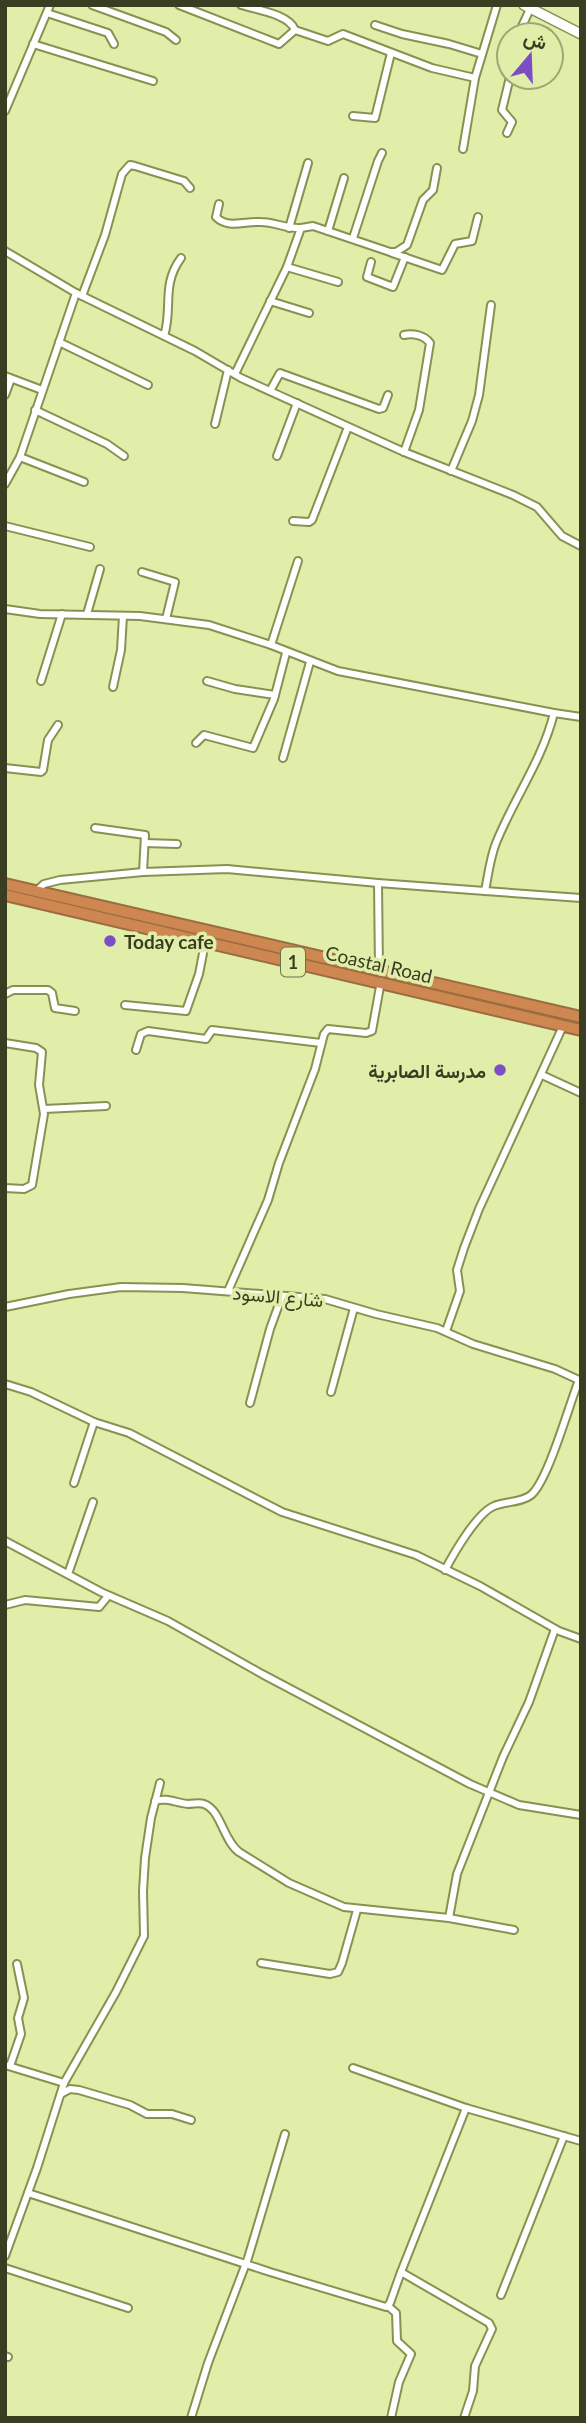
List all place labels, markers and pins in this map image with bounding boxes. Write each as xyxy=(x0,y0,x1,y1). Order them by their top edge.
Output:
place label: Today cafe xyxy=(124,930,214,953)
marker: Today cafe xyxy=(102,933,118,949)
place label: مدرسة الصابرية xyxy=(368,1059,486,1084)
marker: مدرسة الصابرية xyxy=(492,1062,508,1078)

